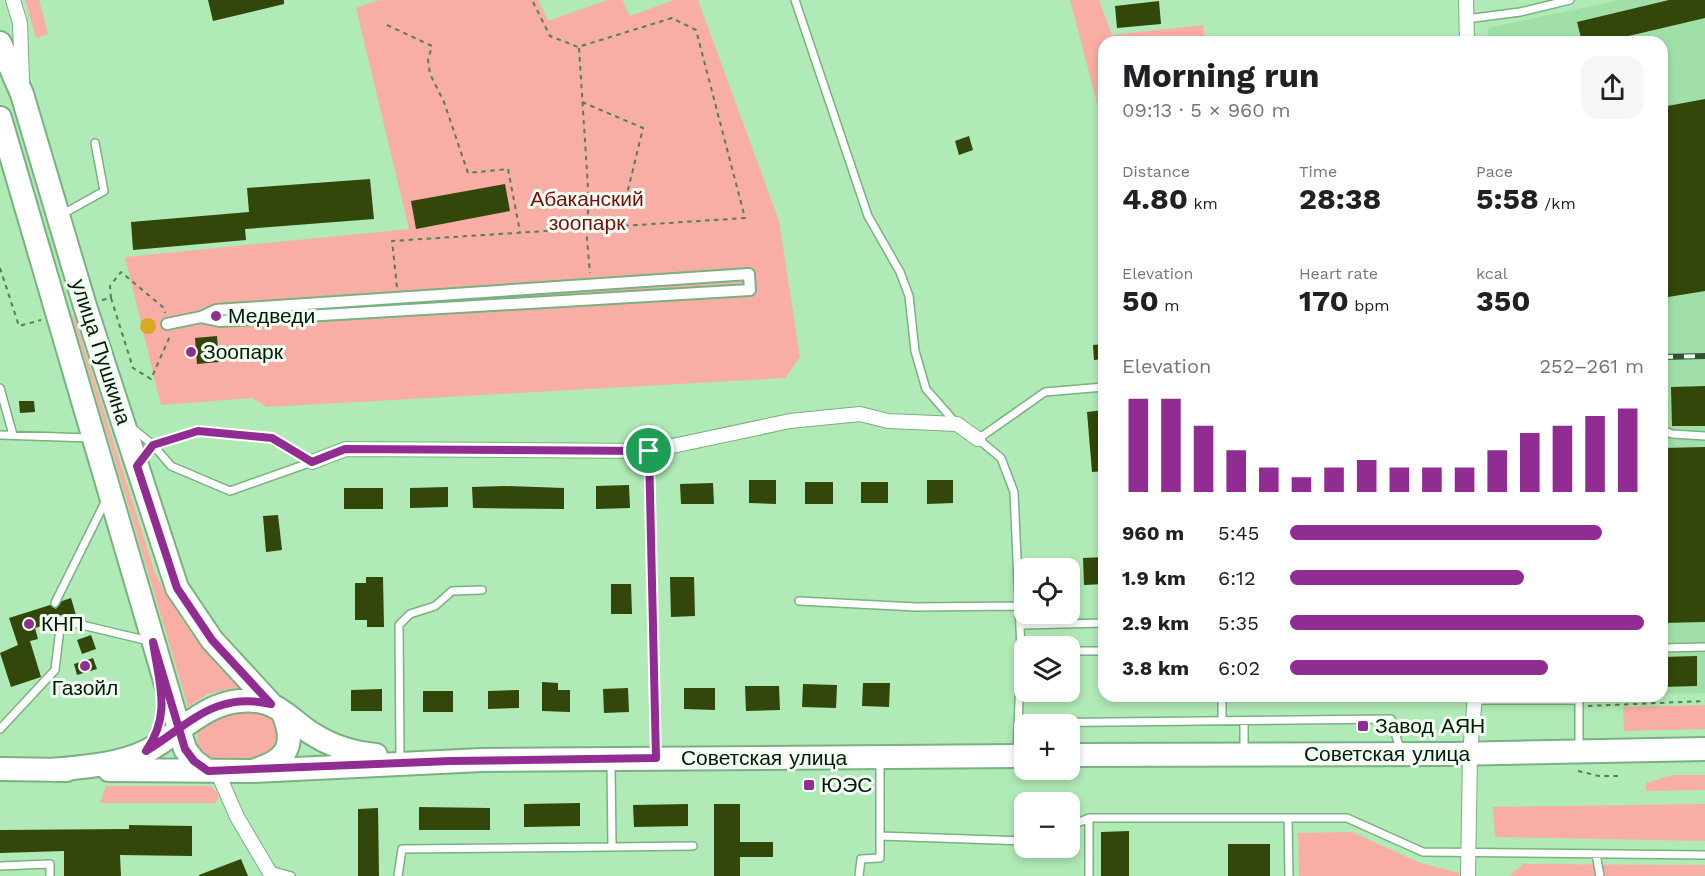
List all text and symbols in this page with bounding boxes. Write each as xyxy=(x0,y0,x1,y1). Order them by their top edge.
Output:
text: Morning run xyxy=(1122,56,1319,95)
button: share xyxy=(1581,56,1644,119)
text: 09:13 · 5 × 960 m xyxy=(1122,98,1291,122)
text: Distance xyxy=(1122,162,1190,181)
text: Time xyxy=(1299,162,1337,181)
text: Pace xyxy=(1476,162,1513,181)
text: 4.80 xyxy=(1122,181,1188,216)
text: 28:38 xyxy=(1299,181,1381,216)
text: 5:58 xyxy=(1476,181,1539,216)
park label: Абаканский зоопарк xyxy=(530,186,644,235)
text: km xyxy=(1188,194,1218,213)
text: /km xyxy=(1539,194,1576,213)
text: Elevation xyxy=(1122,264,1193,283)
text: Heart rate xyxy=(1299,264,1378,283)
text: kcal xyxy=(1476,264,1508,283)
street label: улица Пушкина xyxy=(66,276,137,428)
text: 50 xyxy=(1122,283,1159,318)
text: 170 xyxy=(1299,283,1349,318)
text: 350 xyxy=(1476,283,1531,318)
text: m xyxy=(1159,296,1180,315)
text: bpm xyxy=(1349,296,1390,315)
place label: Медведи xyxy=(228,303,315,328)
marker: Медведи xyxy=(209,309,223,323)
place label: Зоопарк xyxy=(203,339,284,364)
marker: Зоопарк xyxy=(184,345,198,359)
text: Elevation xyxy=(1122,354,1211,378)
text: 252–261 m xyxy=(1539,354,1644,378)
pin xyxy=(623,425,674,476)
icon: arrive xyxy=(632,434,665,467)
text: 960 m xyxy=(1122,521,1184,545)
text: 5:45 xyxy=(1218,521,1259,545)
map controls xyxy=(1014,558,1080,858)
button: locate xyxy=(1014,558,1080,624)
text: 1.9 km xyxy=(1122,566,1186,590)
text: 6:12 xyxy=(1218,566,1256,590)
place label: КНП xyxy=(41,611,84,636)
text: 2.9 km xyxy=(1122,611,1189,635)
text: 5:35 xyxy=(1218,611,1259,635)
marker: КНП xyxy=(22,617,36,631)
button: layers xyxy=(1014,636,1080,702)
text: 3.8 km xyxy=(1122,656,1189,680)
text: 6:02 xyxy=(1218,656,1260,680)
marker: Газойл xyxy=(78,659,92,673)
place label: Газойл xyxy=(52,675,118,700)
place label: Завод АЯН xyxy=(1375,713,1485,738)
button: + xyxy=(1014,714,1080,780)
marker: Завод АЯН xyxy=(1356,719,1370,733)
street label: Советская улица xyxy=(1304,741,1470,766)
street label: Советская улица xyxy=(681,745,847,770)
place label: ЮЭС xyxy=(821,772,872,797)
marker: ЮЭС xyxy=(802,778,816,792)
button: − xyxy=(1014,792,1080,858)

